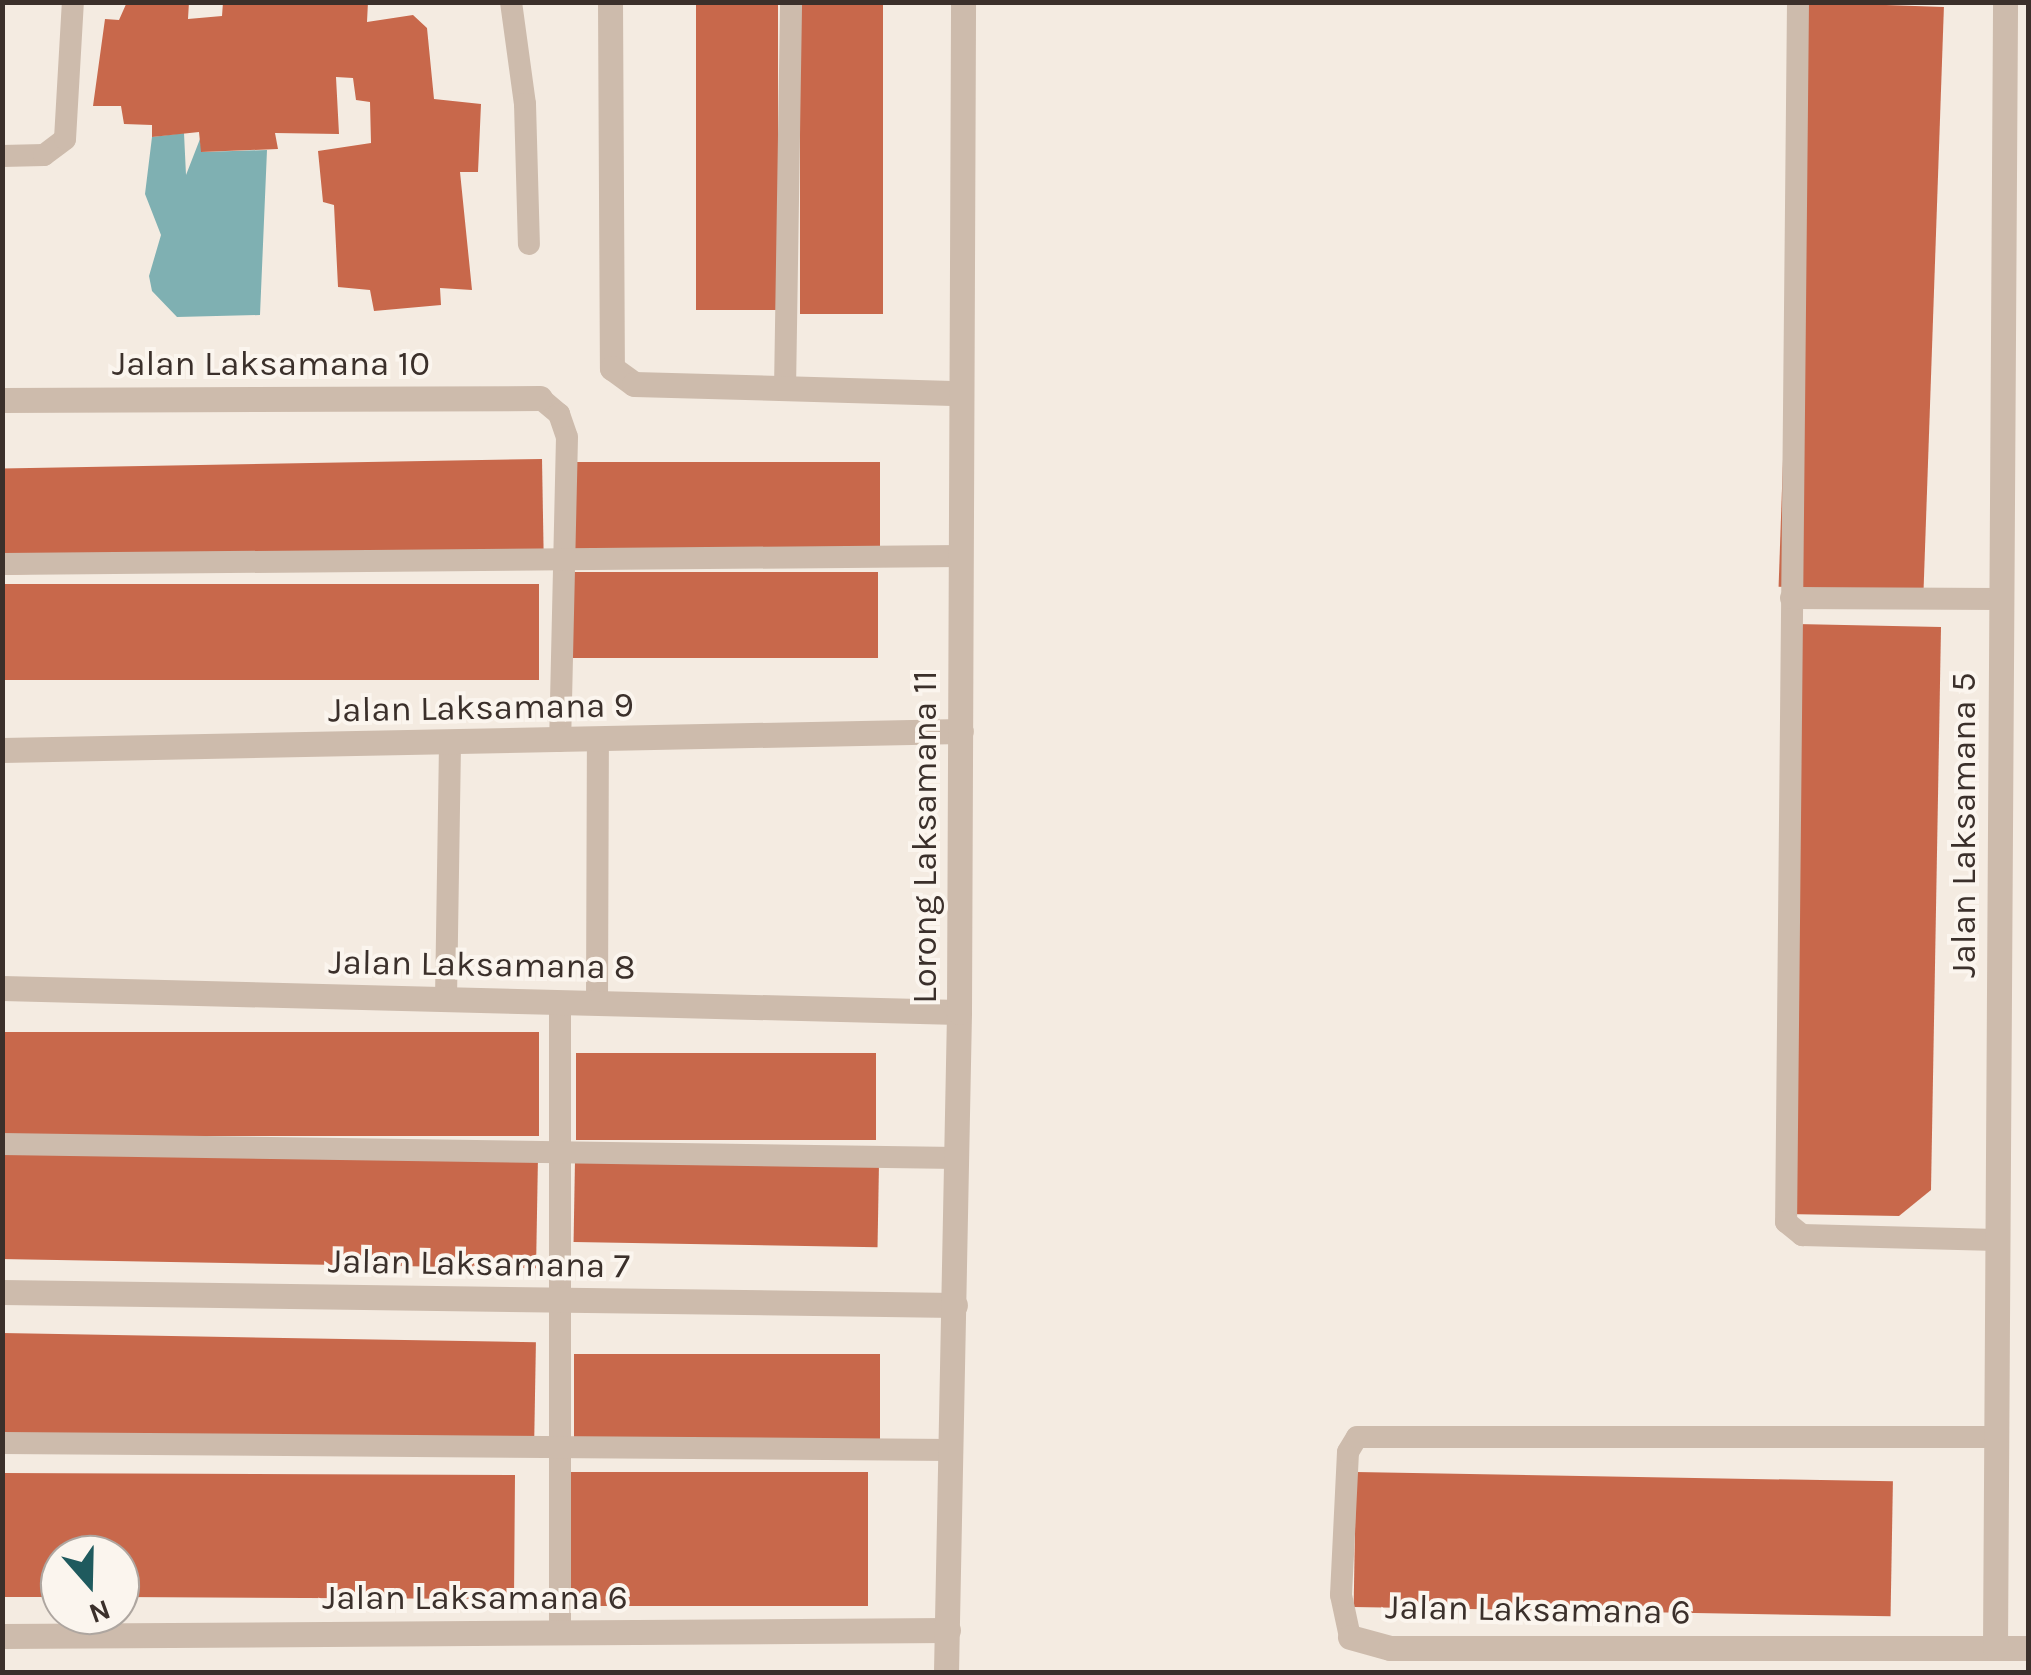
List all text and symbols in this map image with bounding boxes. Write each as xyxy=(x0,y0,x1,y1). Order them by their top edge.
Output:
street label: Jalan Laksamana 10 xyxy=(112,343,430,385)
street label: Lorong Laksamana 11 xyxy=(904,670,946,1004)
street label: Jalan Laksamana 5 xyxy=(1943,672,1985,978)
street label: Jalan Laksamana 9 xyxy=(328,684,634,732)
street label: Jalan Laksamana 8 xyxy=(328,941,636,989)
street label: Jalan Laksamana 7 xyxy=(328,1240,630,1288)
north arrow xyxy=(40,1535,140,1635)
street label: Jalan Laksamana 6 xyxy=(322,1577,628,1619)
street label: Jalan Laksamana 6 xyxy=(1385,1586,1691,1634)
text: N xyxy=(85,1593,115,1631)

